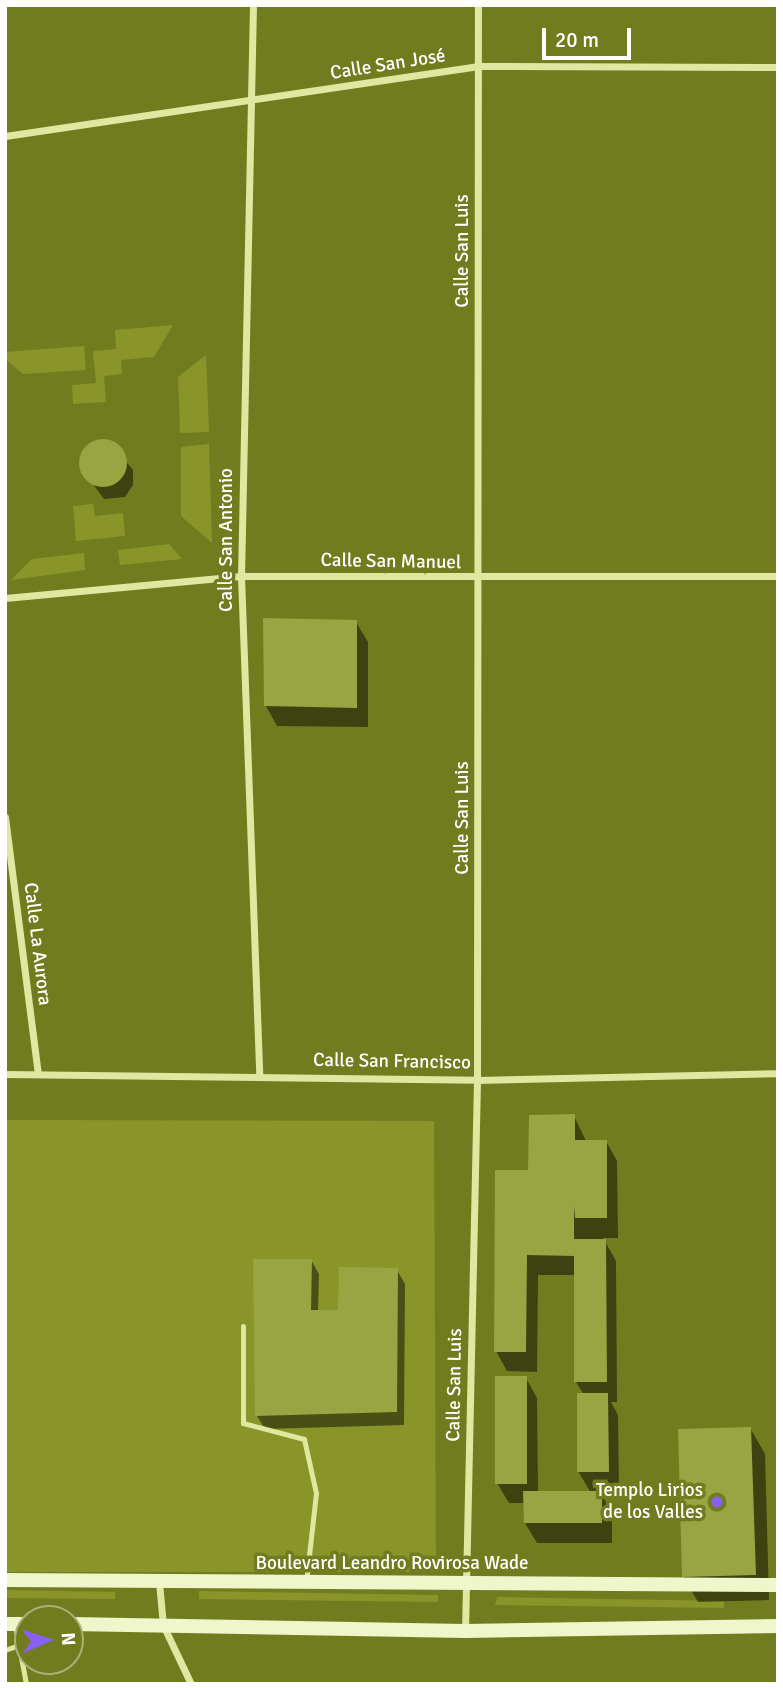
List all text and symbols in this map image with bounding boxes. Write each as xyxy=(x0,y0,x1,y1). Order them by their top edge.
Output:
scale bar xyxy=(545,14,634,58)
text: 20 m xyxy=(555,27,599,53)
street label: Calle San José xyxy=(329,45,447,85)
street label: Calle San Luis xyxy=(452,194,474,308)
street label: Calle San Antonio xyxy=(216,468,238,612)
street label: Calle San Manuel xyxy=(320,549,462,575)
street label: Calle San Luis xyxy=(452,761,474,875)
street label: Calle La Aurora xyxy=(18,881,56,1007)
street label: Calle San Francisco xyxy=(313,1049,471,1075)
street label: Calle San Luis xyxy=(443,1328,467,1442)
place label: Templo Lirios de los Valles xyxy=(596,1480,703,1524)
marker: Templo Lirios de los Valles xyxy=(709,1494,725,1510)
street label: Boulevard Leandro Rovirosa Wade xyxy=(255,1553,529,1575)
north arrow xyxy=(14,1605,84,1675)
text: N xyxy=(56,1632,80,1646)

